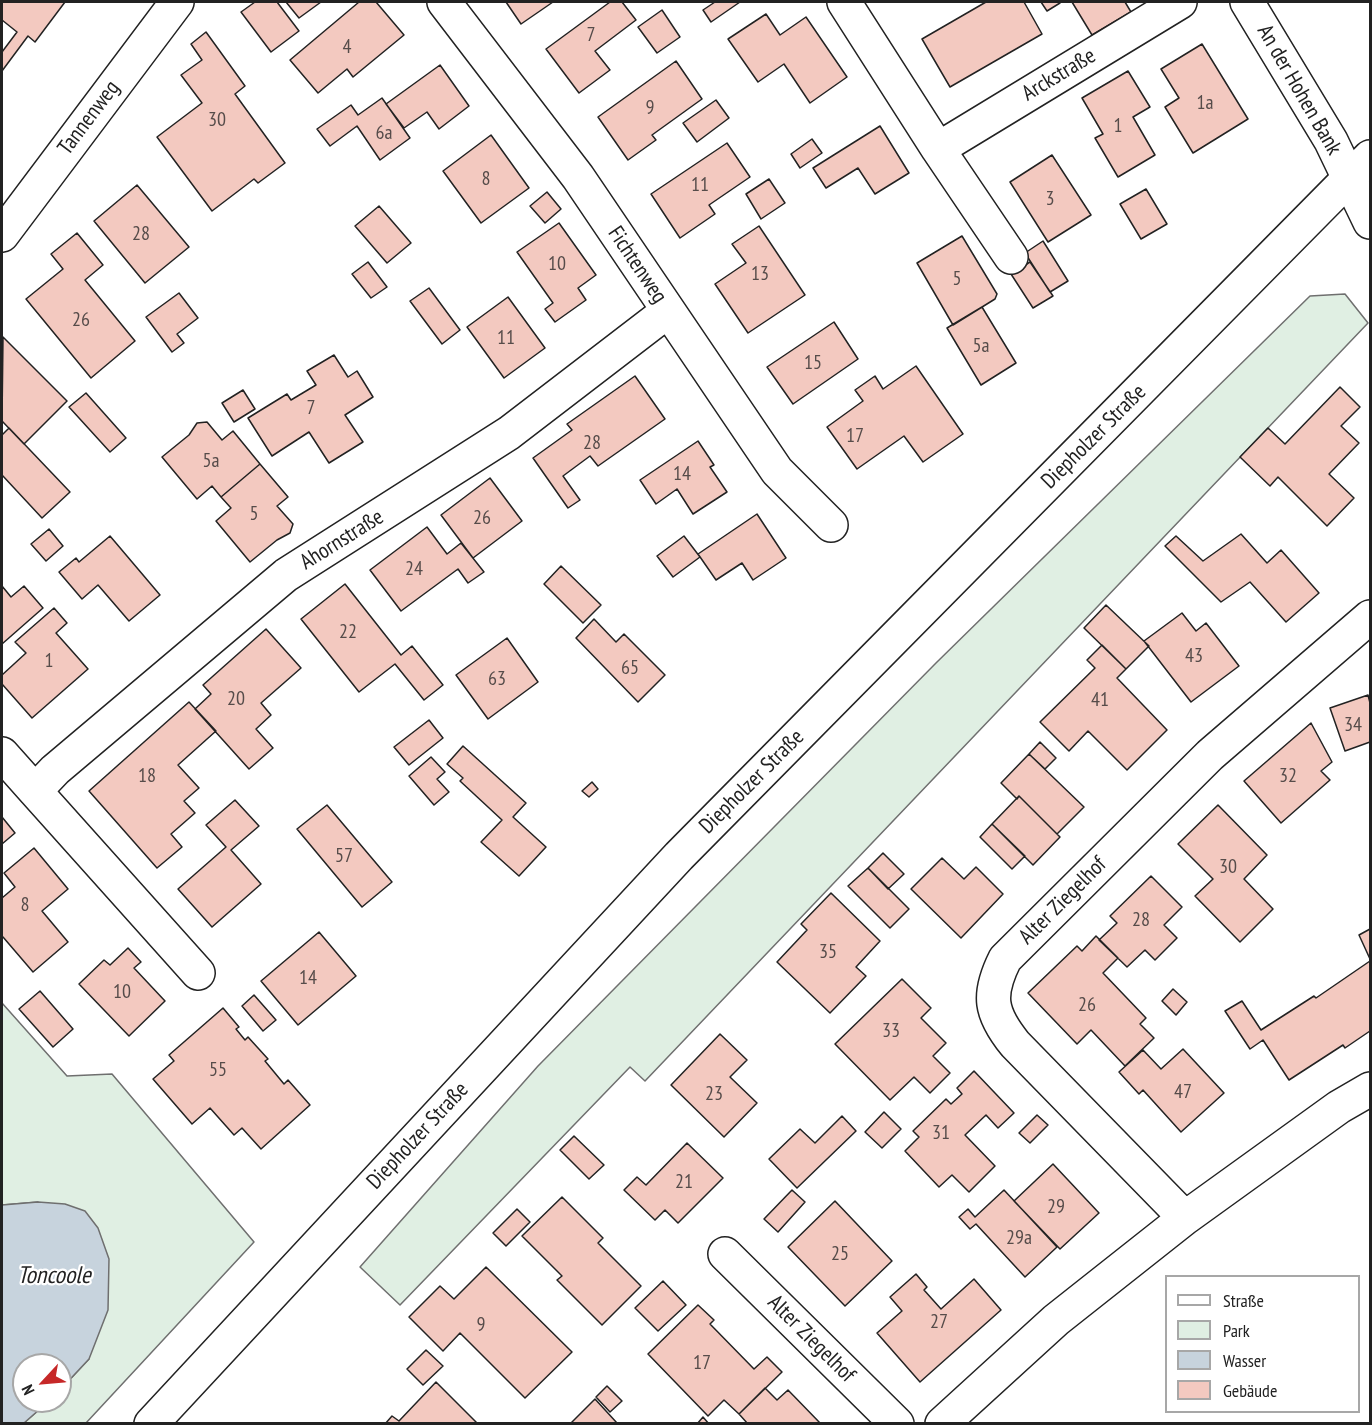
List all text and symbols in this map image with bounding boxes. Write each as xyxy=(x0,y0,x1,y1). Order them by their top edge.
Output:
street label: An der Hohen Bank xyxy=(1251,20,1347,160)
house number: 7 xyxy=(587,23,595,47)
house number: 4 xyxy=(343,35,351,59)
street label: Arckstraße xyxy=(1018,43,1100,107)
street label: Tannenweg xyxy=(53,76,125,160)
house number: 1a xyxy=(1197,91,1213,115)
house number: 9 xyxy=(646,96,654,120)
house number: 30 xyxy=(208,108,226,132)
house number: 1 xyxy=(1114,114,1122,138)
house number: 6a xyxy=(376,121,392,145)
house number: 8 xyxy=(482,167,490,191)
house number: 11 xyxy=(691,173,709,197)
house number: 3 xyxy=(1046,187,1054,211)
street label: Fichtenweg xyxy=(602,221,672,309)
house number: 28 xyxy=(132,222,150,246)
house number: 10 xyxy=(548,252,566,276)
house number: 13 xyxy=(751,262,769,286)
house number: 5 xyxy=(953,267,961,291)
house number: 26 xyxy=(72,308,90,332)
house number: 11 xyxy=(497,326,515,350)
house number: 5a xyxy=(973,334,989,358)
house number: 15 xyxy=(804,351,822,375)
street label: Diepholzer Straße xyxy=(1036,379,1152,495)
house number: 7 xyxy=(307,396,315,420)
house number: 17 xyxy=(846,424,864,448)
house number: 28 xyxy=(583,431,601,455)
house number: 5a xyxy=(203,449,219,473)
house number: 14 xyxy=(673,462,691,486)
house number: 5 xyxy=(250,502,258,526)
street label: Ahornstraße xyxy=(295,504,389,576)
house number: 26 xyxy=(473,506,491,530)
house number: 24 xyxy=(405,557,423,581)
house number: 22 xyxy=(339,620,357,644)
house number: 43 xyxy=(1185,644,1203,668)
house number: 1 xyxy=(45,649,53,673)
house number: 65 xyxy=(621,656,639,680)
house number: 63 xyxy=(488,667,506,691)
house number: 20 xyxy=(227,687,245,711)
house number: 41 xyxy=(1091,688,1109,712)
house number: 34 xyxy=(1344,713,1362,737)
street label: Diepholzer Straße xyxy=(694,724,810,840)
house number: 18 xyxy=(138,764,156,788)
house number: 32 xyxy=(1279,764,1297,788)
house number: 57 xyxy=(335,844,353,868)
street label: Alter Ziegelhof xyxy=(1014,852,1112,950)
house number: 30 xyxy=(1219,855,1237,879)
house number: 8 xyxy=(21,893,29,917)
house number: 28 xyxy=(1132,908,1150,932)
house number: 35 xyxy=(819,940,837,964)
house number: 14 xyxy=(299,966,317,990)
house number: 10 xyxy=(113,980,131,1004)
house number: 26 xyxy=(1078,993,1096,1017)
house number: 33 xyxy=(882,1019,900,1043)
house number: 55 xyxy=(209,1058,227,1082)
street label: Diepholzer Straße xyxy=(362,1077,474,1195)
house number: 47 xyxy=(1174,1080,1192,1104)
house number: 23 xyxy=(705,1082,723,1106)
house number: 31 xyxy=(932,1121,950,1145)
house number: 21 xyxy=(675,1170,693,1194)
house number: 29 xyxy=(1047,1195,1065,1219)
house number: 29a xyxy=(1006,1226,1032,1250)
house number: 25 xyxy=(831,1242,849,1266)
water label: Toncoole xyxy=(17,1262,91,1290)
legend xyxy=(1165,1275,1360,1413)
text: Straße xyxy=(1223,1289,1264,1312)
street label: Alter Ziegelhof xyxy=(762,1290,860,1388)
house number: 27 xyxy=(930,1310,948,1334)
house number: 9 xyxy=(477,1313,485,1337)
text: Park xyxy=(1223,1319,1250,1342)
text: Wasser xyxy=(1223,1349,1266,1372)
house number: 17 xyxy=(693,1351,711,1375)
north arrow xyxy=(12,1353,72,1413)
text: Gebäude xyxy=(1223,1379,1277,1402)
text: N xyxy=(17,1382,39,1398)

